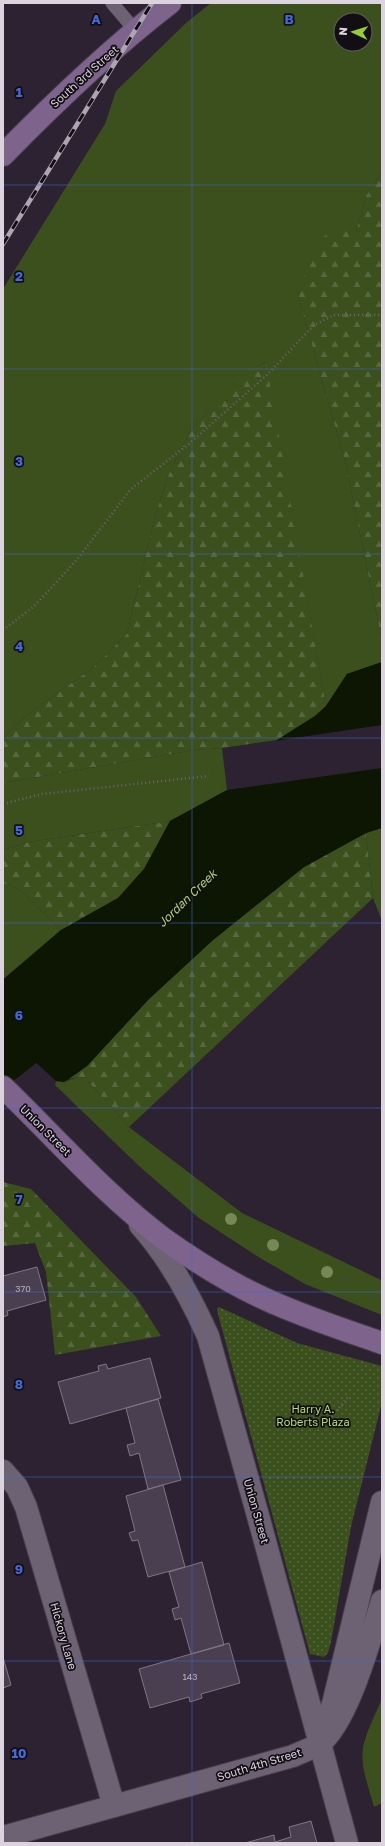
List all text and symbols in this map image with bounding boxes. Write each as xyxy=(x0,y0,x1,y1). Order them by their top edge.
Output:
text: A xyxy=(91,11,101,27)
text: B xyxy=(284,11,294,27)
north arrow xyxy=(333,12,373,52)
text: N xyxy=(336,27,349,36)
street label: South 3rd Street xyxy=(47,42,121,110)
text: 1 xyxy=(16,84,23,100)
text: 2 xyxy=(15,268,23,284)
text: 3 xyxy=(15,453,23,469)
text: 4 xyxy=(15,638,23,654)
text: 5 xyxy=(15,822,23,838)
water label: Jordan Creek xyxy=(154,865,221,930)
text: 6 xyxy=(15,1007,23,1023)
street label: Union Street xyxy=(18,1102,74,1158)
text: 7 xyxy=(15,1191,23,1207)
house number: 370 xyxy=(15,1283,31,1294)
text: 8 xyxy=(15,1376,23,1392)
park label: Harry A. Roberts Plaza xyxy=(276,1402,350,1428)
street label: Union Street xyxy=(242,1477,272,1545)
text: 9 xyxy=(15,1561,23,1577)
street label: Hickory Lane xyxy=(48,1601,80,1671)
house number: 143 xyxy=(182,1671,198,1682)
text: 10 xyxy=(11,1745,27,1761)
street label: South 4th Street xyxy=(215,1745,303,1783)

